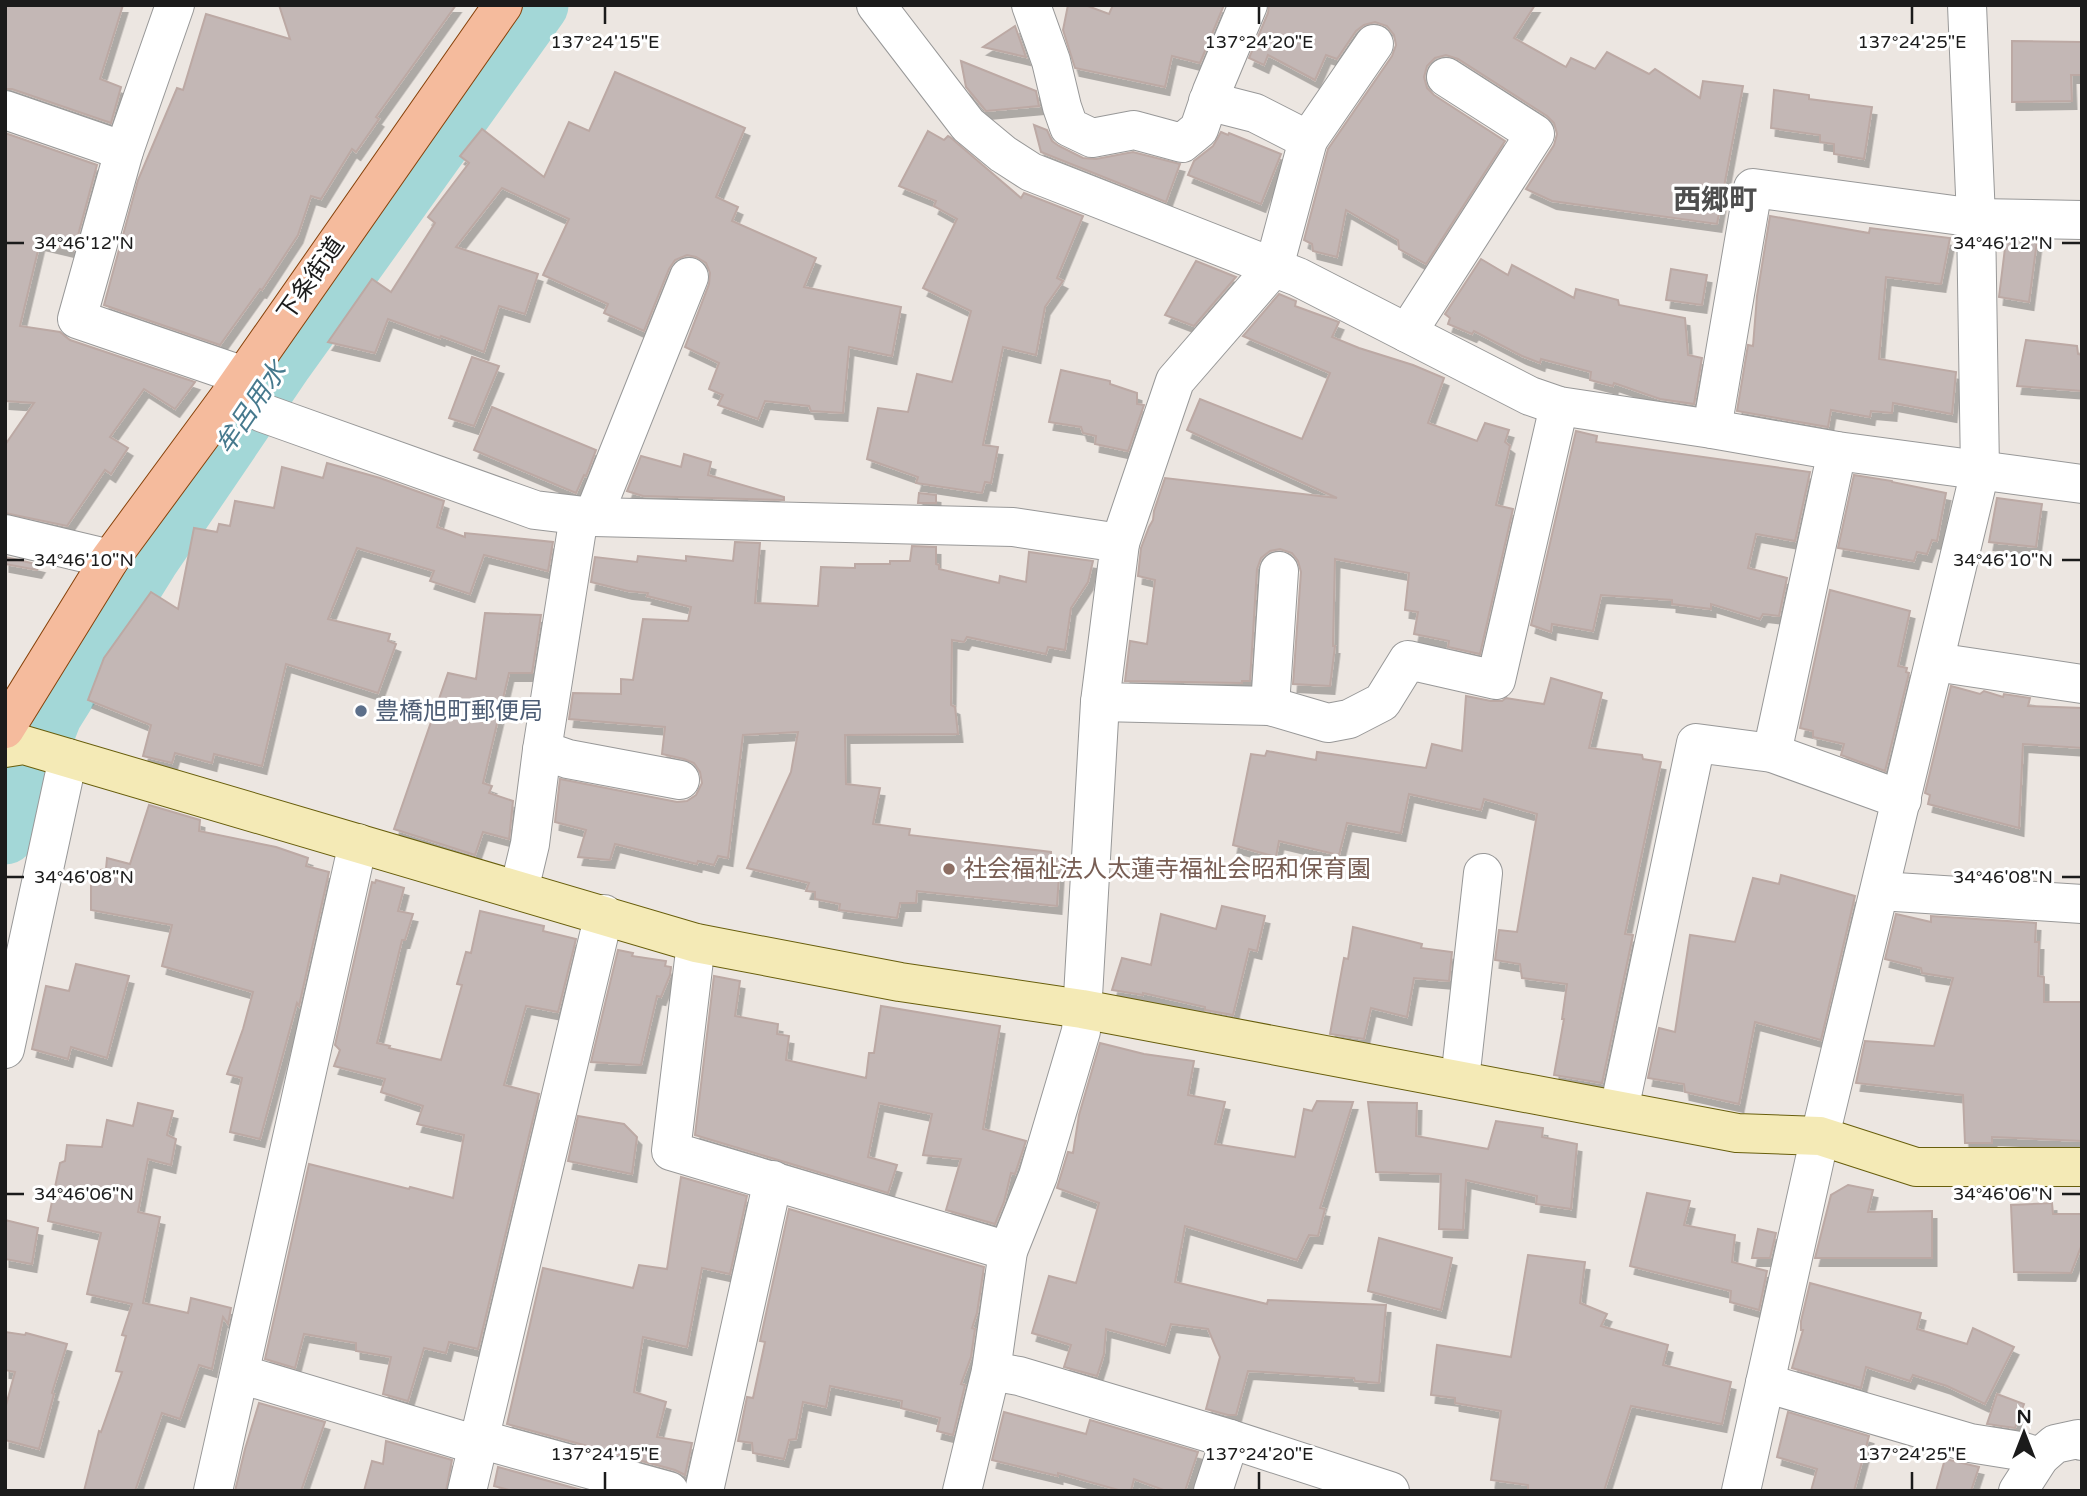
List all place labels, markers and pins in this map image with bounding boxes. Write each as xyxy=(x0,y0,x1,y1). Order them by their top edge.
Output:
place label: 豊橋旭町郵便局 xyxy=(375,697,543,726)
marker: 豊橋旭町郵便局 xyxy=(353,703,369,719)
place label: 社会福祉法人太蓮寺福祉会昭和保育園 xyxy=(963,855,1371,884)
marker: 社会福祉法人太蓮寺福祉会昭和保育園 xyxy=(941,861,957,877)

